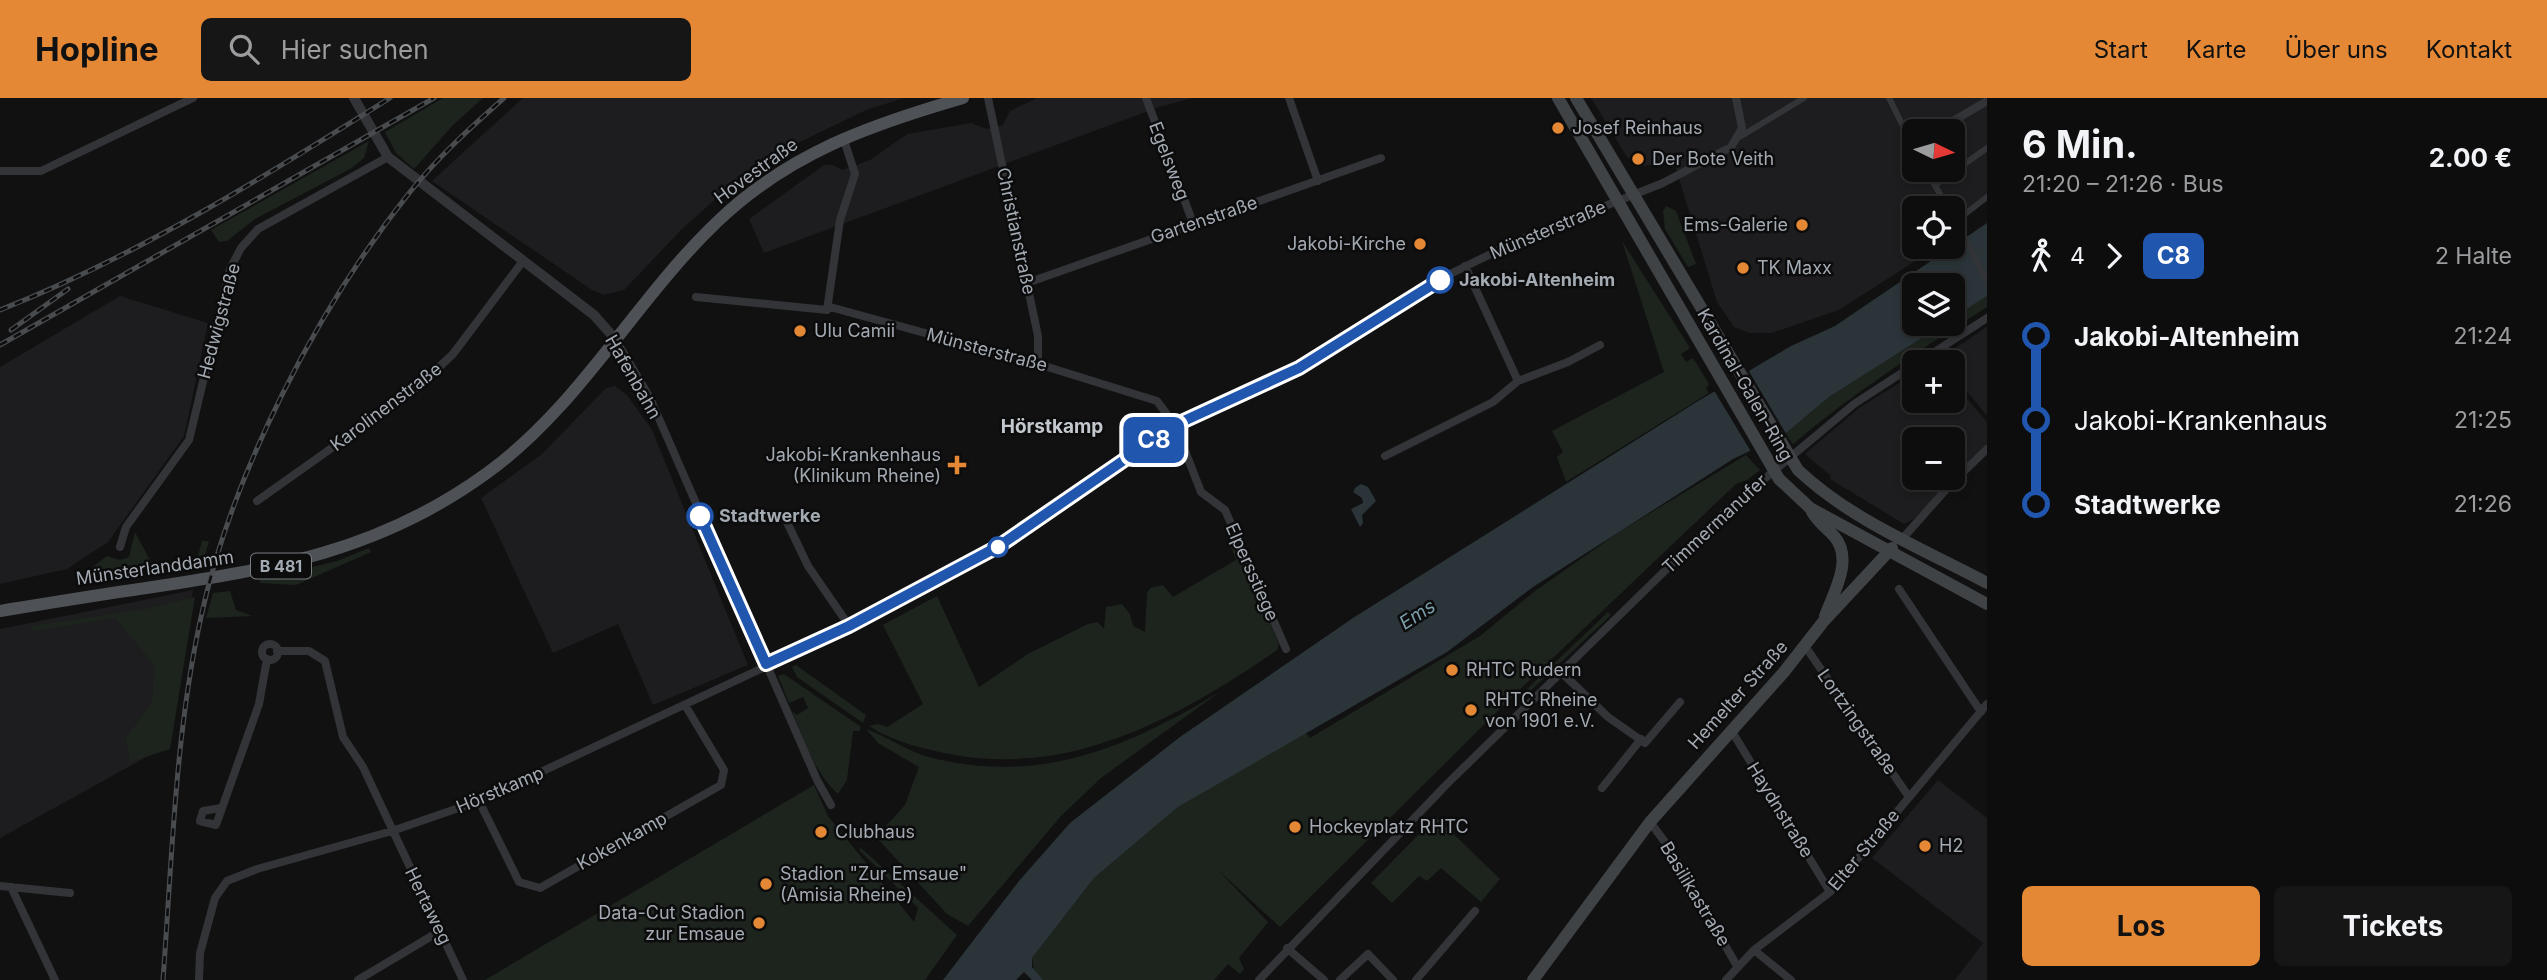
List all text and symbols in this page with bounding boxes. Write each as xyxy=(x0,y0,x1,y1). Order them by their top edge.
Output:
search box xyxy=(201,18,691,81)
text: Hopline xyxy=(35,29,159,69)
icon: search xyxy=(225,30,263,68)
text: Hier suchen xyxy=(281,34,429,65)
text: Start xyxy=(2094,35,2148,64)
text: Karte xyxy=(2186,35,2246,64)
text: Über uns xyxy=(2284,35,2388,64)
text: Kontakt xyxy=(2426,35,2512,64)
place label: Josef Reinhaus xyxy=(1572,117,1703,138)
street label: Egelsweg xyxy=(1145,119,1194,203)
north arrow xyxy=(1902,119,1965,182)
map controls xyxy=(1902,119,1965,490)
marker: Josef Reinhaus xyxy=(1550,120,1566,136)
text: 6 Min. xyxy=(2022,121,2138,167)
street label: Hovestraße xyxy=(710,133,801,208)
text: 2.00 € xyxy=(2429,142,2512,173)
place label: Der Bote Veith xyxy=(1652,148,1774,169)
marker: Der Bote Veith xyxy=(1630,151,1646,167)
street label: Christianstraße xyxy=(993,165,1040,296)
text: 21:20 – 21:26 · Bus xyxy=(2022,170,2224,198)
street label: Gartenstraße xyxy=(1148,191,1260,248)
street label: Münsterstraße xyxy=(1487,196,1609,263)
button: locate xyxy=(1902,196,1965,259)
place label: Ems-Galerie xyxy=(1683,214,1788,235)
marker: Ems-Galerie xyxy=(1794,217,1810,233)
place label: Jakobi-Kirche xyxy=(1287,233,1406,254)
marker: Jakobi-Kirche xyxy=(1412,236,1428,252)
icon: walk xyxy=(2022,237,2060,275)
icon: forward xyxy=(2095,237,2133,275)
text: C8 xyxy=(2157,241,2190,270)
text: 4 xyxy=(2070,242,2085,270)
text: 2 Halte xyxy=(2435,242,2512,270)
place label: TK Maxx xyxy=(1757,257,1832,278)
marker: TK Maxx xyxy=(1735,260,1751,276)
street label: Hedwigstraße xyxy=(193,261,244,381)
marker: Jakobi-Altenheim xyxy=(1427,267,1453,293)
place label: Jakobi-Altenheim xyxy=(1459,269,1615,290)
button: layers xyxy=(1902,273,1965,336)
street label: Kardinal-Galen-Ring xyxy=(1693,305,1798,465)
place label: Ulu Camii xyxy=(814,320,895,341)
text: Jakobi-Altenheim xyxy=(2074,321,2300,352)
text: 21:24 xyxy=(2453,322,2512,350)
marker: Ulu Camii xyxy=(792,323,808,339)
street label: Münsterstraße xyxy=(925,323,1050,376)
street label: Hafenbahn xyxy=(601,331,666,422)
button: + xyxy=(1902,350,1965,413)
street label: Karolinenstraße xyxy=(326,358,445,455)
text: Jakobi-Krankenhaus xyxy=(2074,405,2327,436)
text: 21:25 xyxy=(2454,406,2512,434)
district label: Hörstkamp xyxy=(1001,415,1103,438)
line badge: C8 xyxy=(1122,417,1186,463)
text: C8 xyxy=(1137,425,1171,454)
button: − xyxy=(1902,427,1965,490)
place label: Jakobi-Krankenhaus (Klinikum Rheine) xyxy=(766,444,941,486)
marker: Jakobi-Krankenhaus (Klinikum Rheine) xyxy=(947,455,967,475)
street label: Timmermanufer xyxy=(1658,470,1772,578)
text: Stadtwerke xyxy=(2074,489,2221,520)
text: 21:26 xyxy=(2454,490,2512,518)
marker: Stadtwerke xyxy=(687,503,713,529)
place label: Stadtwerke xyxy=(719,505,821,526)
street label: Elpersstiege xyxy=(1222,520,1283,624)
unlabelled marker xyxy=(988,537,1008,557)
street label: Münsterlanddamm xyxy=(75,546,235,589)
road number: B 481 xyxy=(251,554,311,579)
water label: Ems xyxy=(1395,594,1440,634)
street label: Hemelter Straße xyxy=(1683,636,1792,753)
place label: RHTC Rudern xyxy=(1466,659,1582,680)
marker: RHTC Rudern xyxy=(1444,662,1460,678)
street label: Lortzingstraße xyxy=(1813,665,1902,778)
place label: RHTC Rheine von 1901 e.V. xyxy=(1485,689,1597,731)
marker: RHTC Rheine von 1901 e.V. xyxy=(1463,702,1479,718)
street label: Haydnstraße xyxy=(1743,758,1818,861)
street label: Hörstkamp xyxy=(453,762,547,817)
street label: Elter Straße xyxy=(1824,805,1904,895)
street label: Kokenkamp xyxy=(573,807,670,874)
place label: Hockeyplatz RHTC xyxy=(1309,816,1469,837)
marker: Hockeyplatz RHTC xyxy=(1287,819,1303,835)
place label: Clubhaus xyxy=(835,821,915,842)
marker: Clubhaus xyxy=(813,824,829,840)
place label: H2 xyxy=(1939,835,1963,856)
street label: Basilikastraße xyxy=(1656,838,1735,950)
marker: H2 xyxy=(1917,838,1933,854)
place label: Stadion "Zur Emsaue" (Amisia Rheine) xyxy=(780,863,967,905)
street label: Hertaweg xyxy=(401,864,456,948)
marker: Stadion "Zur Emsaue" (Amisia Rheine) xyxy=(758,876,774,892)
button: Los xyxy=(2022,886,2260,966)
button: Tickets xyxy=(2274,886,2512,966)
place label: Data-Cut Stadion zur Emsaue xyxy=(598,902,745,944)
marker: Data-Cut Stadion zur Emsaue xyxy=(751,915,767,931)

